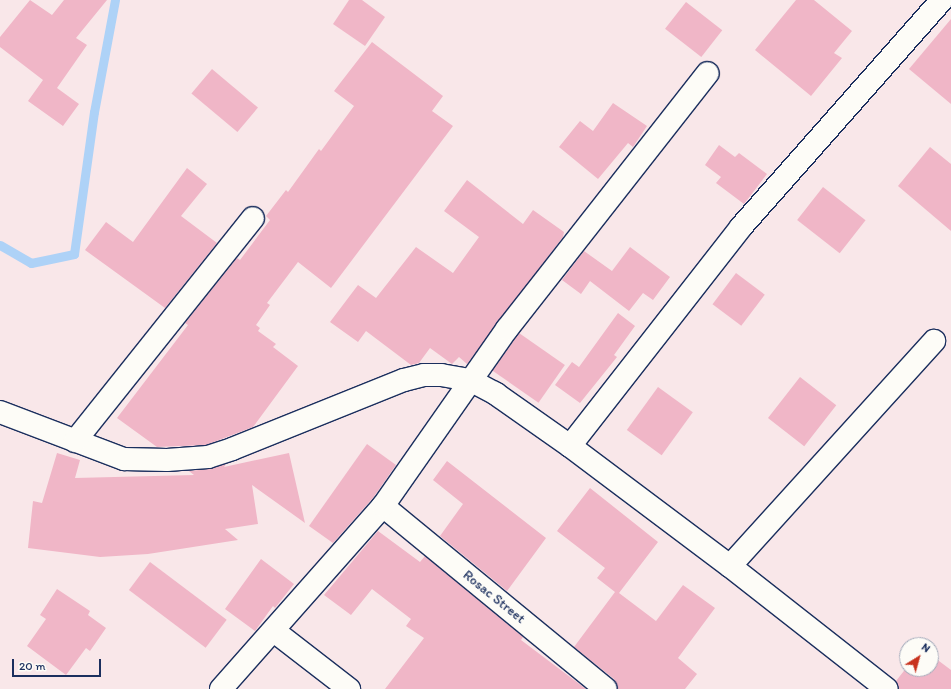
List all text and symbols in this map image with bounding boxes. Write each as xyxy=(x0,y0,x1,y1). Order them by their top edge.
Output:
street label: Rosac Street xyxy=(460,567,528,627)
north arrow xyxy=(899,637,939,677)
text: N xyxy=(919,640,933,655)
scale bar xyxy=(14,651,103,677)
text: 20 m xyxy=(19,659,46,673)

